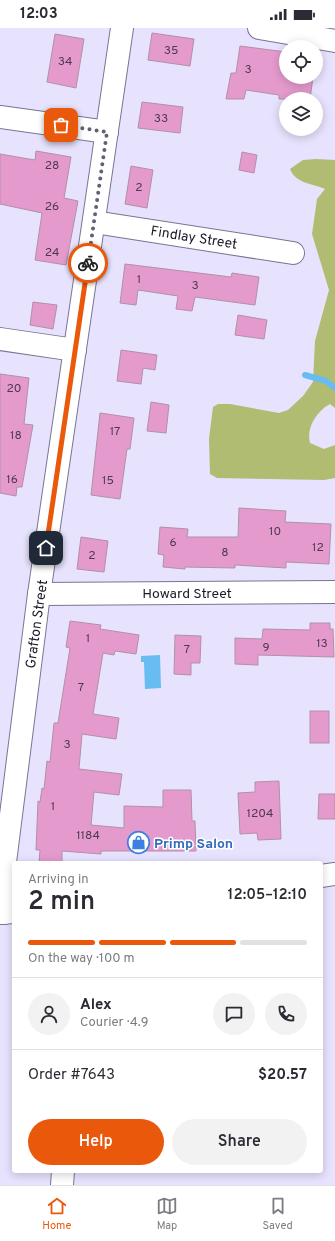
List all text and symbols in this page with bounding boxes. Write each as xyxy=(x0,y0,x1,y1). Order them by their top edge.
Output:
text: 12:03 xyxy=(20,5,58,24)
map controls xyxy=(279,40,323,136)
button: locate xyxy=(279,40,323,84)
house number: 35 xyxy=(164,43,178,59)
house number: 34 xyxy=(58,54,72,70)
house number: 3 xyxy=(244,62,252,78)
button: layers xyxy=(279,92,323,136)
pin xyxy=(44,108,78,142)
house number: 33 xyxy=(154,111,168,127)
icon: bag xyxy=(50,114,72,136)
house number: 28 xyxy=(45,158,59,174)
house number: 2 xyxy=(135,180,143,196)
house number: 26 xyxy=(45,199,59,215)
street label: Findlay Street xyxy=(149,223,238,254)
courier xyxy=(68,243,108,283)
house number: 24 xyxy=(45,245,59,261)
icon: bike xyxy=(77,252,99,274)
house number: 1 xyxy=(137,272,141,288)
house number: 3 xyxy=(191,278,199,294)
house number: 20 xyxy=(6,381,22,397)
house number: 17 xyxy=(110,424,120,440)
house number: 18 xyxy=(10,428,22,444)
house number: 16 xyxy=(6,472,18,488)
house number: 15 xyxy=(102,473,114,489)
house number: 10 xyxy=(269,524,281,540)
pin xyxy=(29,531,63,565)
house number: 6 xyxy=(169,535,177,551)
icon: home xyxy=(35,537,57,559)
house number: 12 xyxy=(312,540,324,556)
house number: 8 xyxy=(221,545,229,561)
house number: 2 xyxy=(88,548,96,564)
street label: Grafton Street xyxy=(23,579,52,670)
street label: Howard Street xyxy=(142,586,232,603)
house number: 1 xyxy=(86,631,90,647)
house number: 13 xyxy=(316,636,328,652)
house number: 9 xyxy=(262,640,270,656)
house number: 7 xyxy=(184,642,190,658)
house number: 7 xyxy=(78,680,84,696)
house number: 3 xyxy=(63,737,71,753)
house number: 1 xyxy=(51,799,55,815)
house number: 1204 xyxy=(247,806,273,822)
house number: 1184 xyxy=(76,828,100,844)
shop icon: Primp Salon xyxy=(125,830,151,856)
place label: Primp Salon xyxy=(154,836,233,853)
text: Arriving in xyxy=(28,872,89,888)
text: 2 min xyxy=(28,886,95,919)
text: 12:05–12:10 xyxy=(228,886,307,905)
text: On the way · 100 m xyxy=(28,951,135,967)
button: person xyxy=(28,993,70,1035)
button: chat xyxy=(213,993,255,1035)
button: phone xyxy=(265,993,307,1035)
text: Alex xyxy=(80,996,112,1015)
text: Courier · 4.9 xyxy=(80,1015,148,1031)
text: Order #7643 xyxy=(28,1066,115,1085)
text: $20.57 xyxy=(258,1066,307,1085)
button: Help xyxy=(28,1119,164,1165)
button: Share xyxy=(172,1119,307,1165)
tab: Home xyxy=(42,1195,71,1233)
tab: Map xyxy=(156,1195,178,1233)
tab: Saved xyxy=(263,1195,293,1233)

